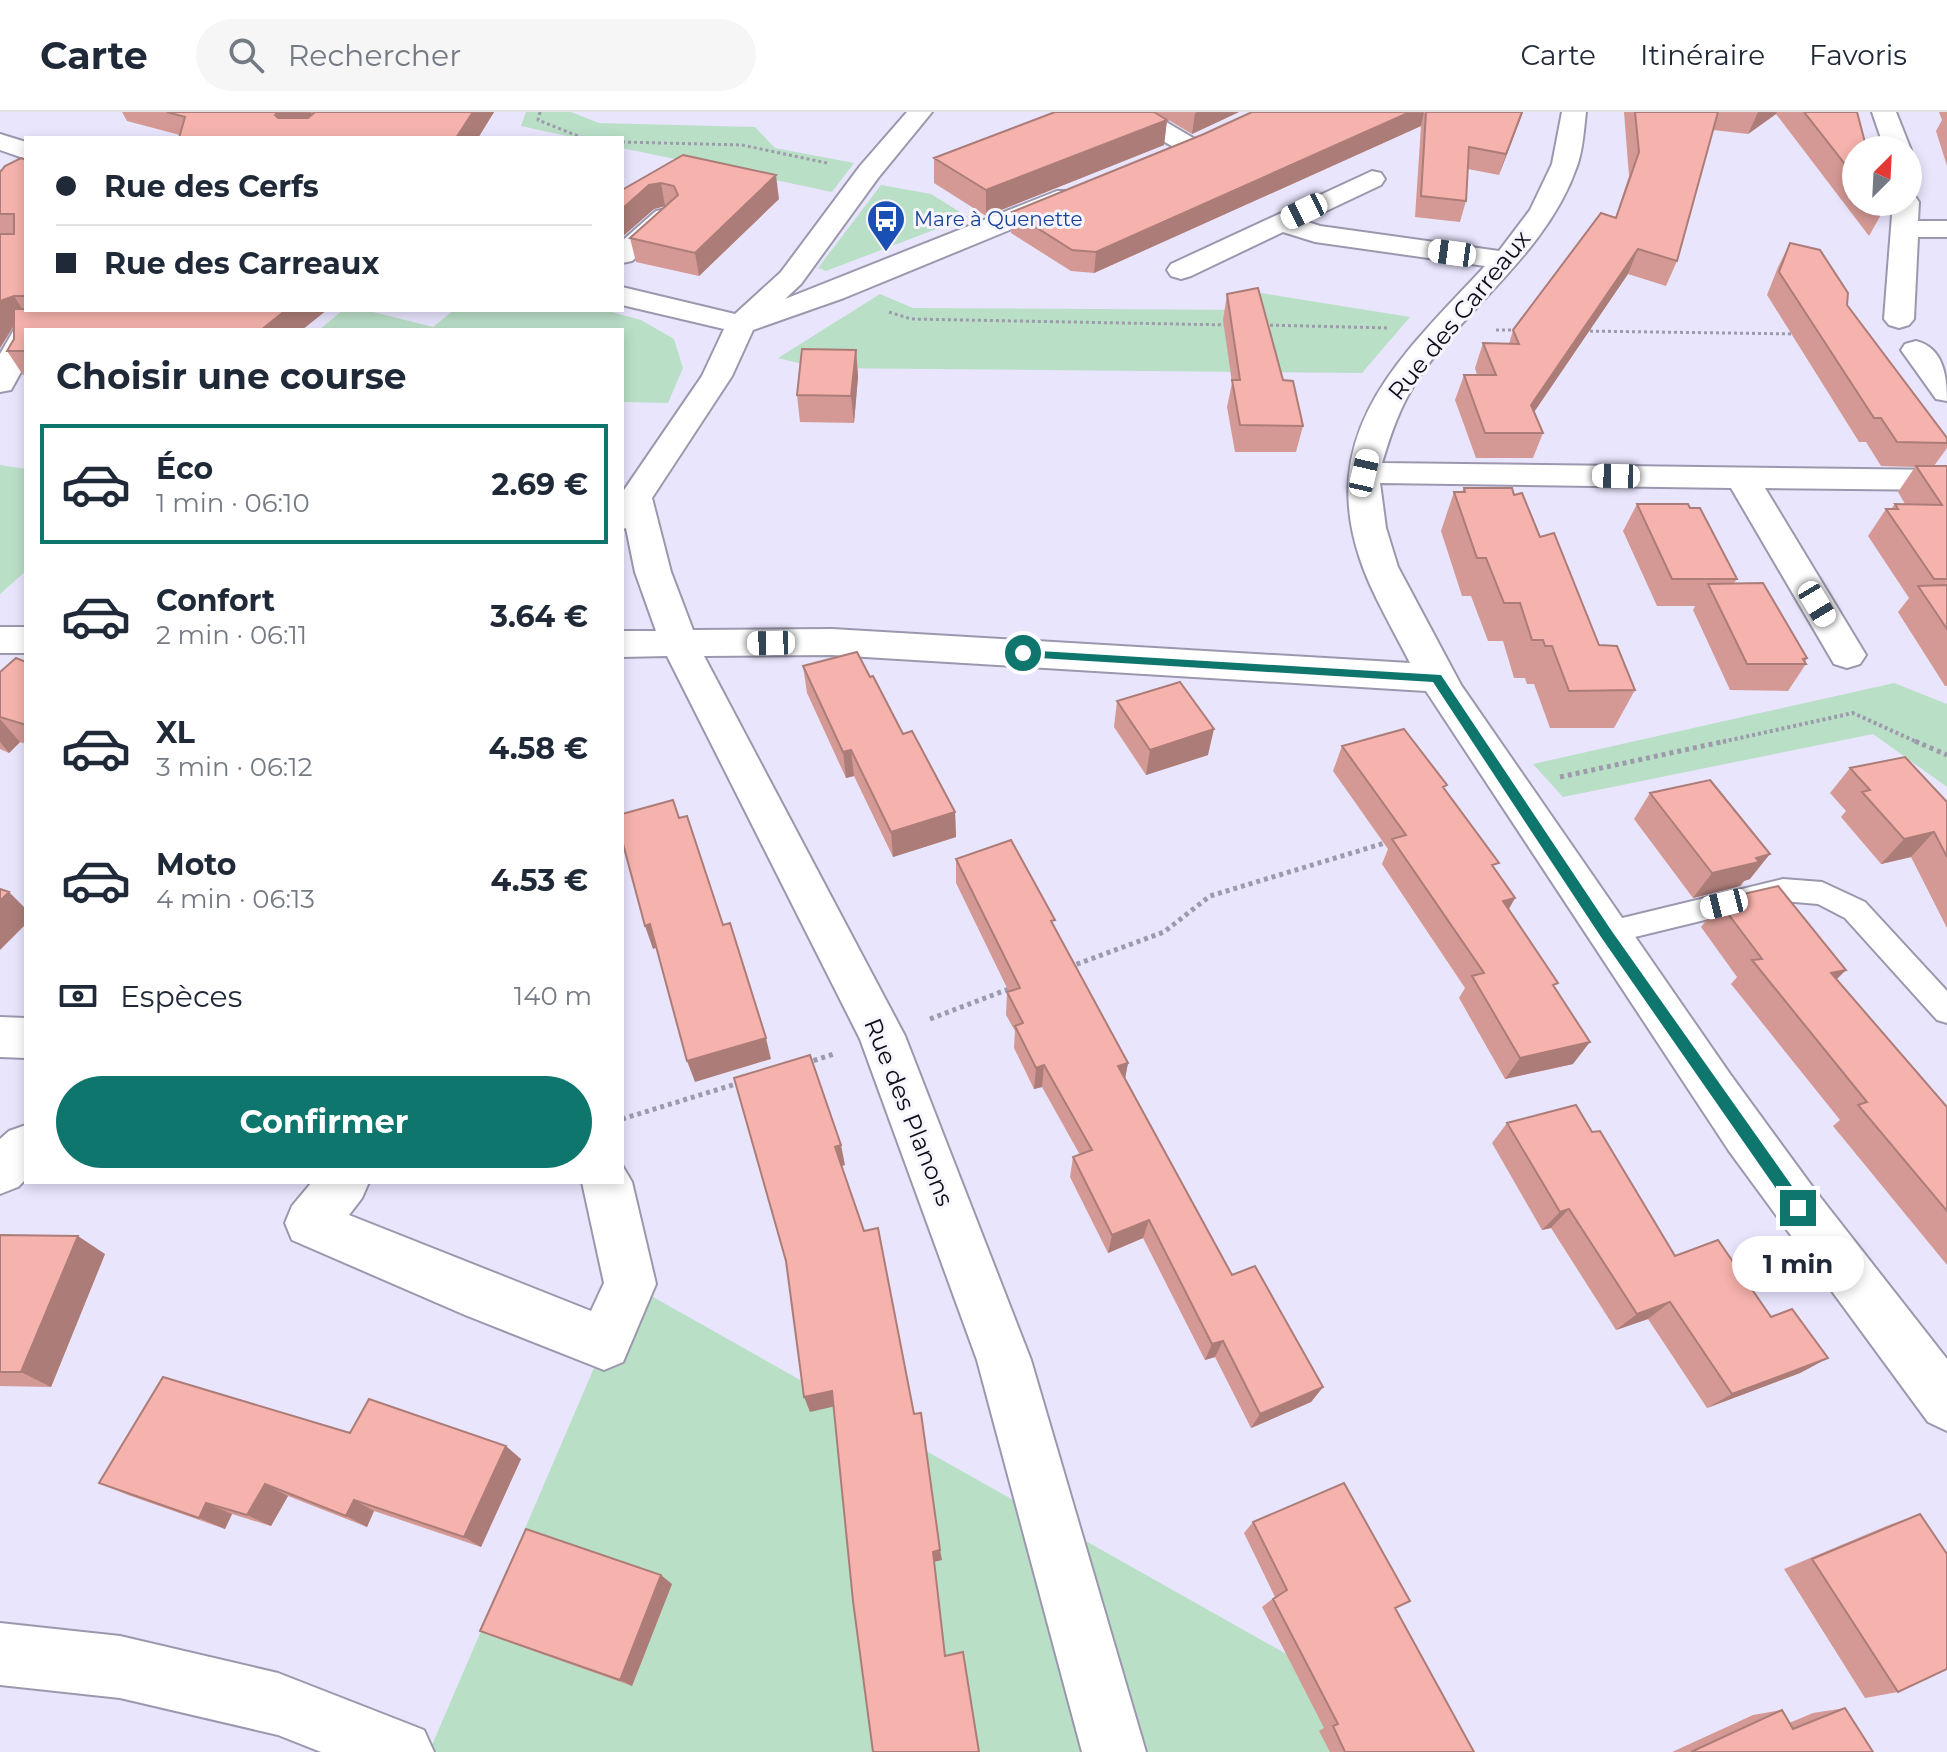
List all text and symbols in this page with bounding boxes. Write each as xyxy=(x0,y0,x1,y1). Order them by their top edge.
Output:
search box xyxy=(196,19,756,91)
text: Carte xyxy=(40,32,148,79)
icon: search xyxy=(224,33,268,77)
text: Rechercher xyxy=(288,37,461,74)
text: Carte xyxy=(1520,38,1596,72)
text: Itinéraire xyxy=(1640,38,1765,72)
text: Favoris xyxy=(1809,38,1907,72)
north arrow xyxy=(1842,136,1922,216)
map controls xyxy=(1842,136,1922,216)
text: Rue des Cerfs xyxy=(104,168,319,205)
car xyxy=(1277,190,1331,232)
bus stop icon: Mare à Quenette xyxy=(865,198,907,253)
place label: Mare à Quenette xyxy=(914,207,1083,231)
street label: Rue des Carreaux xyxy=(1382,224,1536,406)
car xyxy=(1427,238,1477,268)
text: Rue des Carreaux xyxy=(104,245,379,282)
text: Choisir une course xyxy=(56,354,407,398)
car xyxy=(1347,447,1381,499)
icon: car xyxy=(60,448,132,520)
text: Éco xyxy=(156,450,213,487)
car xyxy=(1592,464,1640,488)
text: 2.69 € xyxy=(491,466,588,503)
text: 1 min · 06:10 xyxy=(156,487,310,519)
car xyxy=(1794,577,1840,631)
icon: car xyxy=(60,580,132,652)
text: Confort xyxy=(156,582,275,619)
text: 3.64 € xyxy=(490,598,588,635)
text: 2 min · 06:11 xyxy=(156,619,307,651)
car xyxy=(747,631,795,655)
route start xyxy=(1005,635,1041,671)
icon: car xyxy=(60,712,132,784)
text: XL xyxy=(156,714,195,751)
text: 4.58 € xyxy=(488,730,588,767)
text: 3 min · 06:12 xyxy=(156,751,313,783)
icon: car xyxy=(60,844,132,916)
text: Moto xyxy=(156,846,237,883)
text: 4.53 € xyxy=(491,862,588,899)
text: 4 min · 06:13 xyxy=(156,883,315,915)
car xyxy=(1698,887,1750,921)
icon: cash xyxy=(56,974,100,1018)
text: Espèces xyxy=(120,978,242,1015)
text: 140 m xyxy=(514,980,592,1012)
street label: Rue des Planons xyxy=(858,1014,960,1210)
button: Confirmer xyxy=(56,1076,592,1168)
route end xyxy=(1780,1190,1816,1226)
callout: 1 min xyxy=(1732,1236,1864,1292)
text: 1 min xyxy=(1763,1248,1833,1280)

